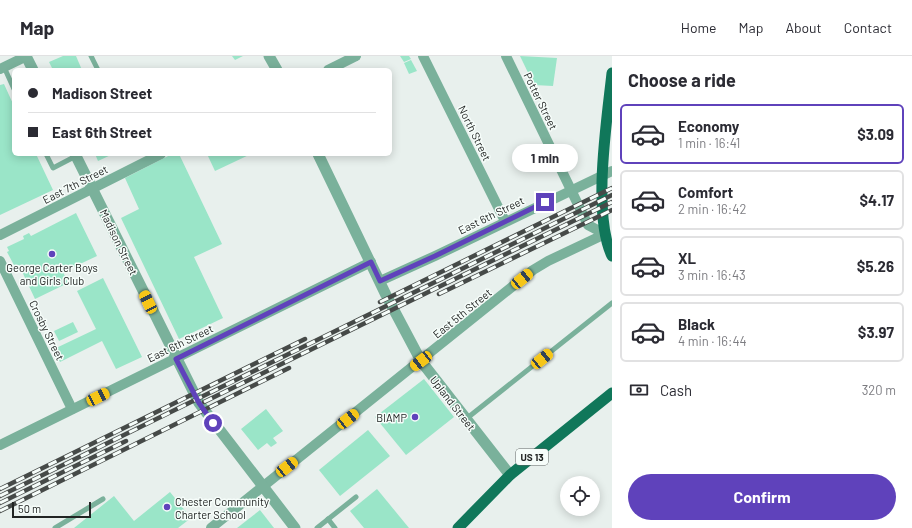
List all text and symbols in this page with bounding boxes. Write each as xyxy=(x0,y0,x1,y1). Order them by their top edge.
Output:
text: Map xyxy=(20,16,54,39)
text: Home xyxy=(681,19,717,36)
text: Map xyxy=(739,19,763,36)
text: About xyxy=(785,19,822,36)
text: Contact xyxy=(844,19,892,36)
text: Choose a ride xyxy=(628,69,736,91)
street label: Potter Street xyxy=(522,70,560,132)
text: Madison Street xyxy=(52,84,152,102)
street label: North Street xyxy=(456,103,494,163)
icon: car xyxy=(630,116,666,152)
text: Economy xyxy=(678,117,739,135)
text: East 6th Street xyxy=(52,123,152,141)
text: $3.09 xyxy=(857,125,894,143)
text: 1 min · 16:41 xyxy=(678,135,740,151)
callout: 1 min xyxy=(512,144,578,172)
text: 1 min xyxy=(531,150,559,166)
street label: East 7th Street xyxy=(40,162,110,206)
icon: car xyxy=(630,182,666,218)
text: Comfort xyxy=(678,183,733,201)
text: $4.17 xyxy=(860,191,894,209)
street label: East 6th Street xyxy=(456,193,526,237)
route end xyxy=(536,193,554,211)
text: 2 min · 16:42 xyxy=(678,201,746,217)
street label: Madison Street xyxy=(97,207,141,277)
icon: car xyxy=(630,248,666,284)
marker: George Carter Boys and Girls Club xyxy=(47,249,57,259)
text: XL xyxy=(678,249,696,267)
text: $5.26 xyxy=(857,257,894,275)
place label: George Carter Boys and Girls Club xyxy=(6,261,98,287)
car xyxy=(509,267,535,291)
text: 3 min · 16:43 xyxy=(678,267,746,283)
street label: East 5th Street xyxy=(430,285,494,341)
car xyxy=(137,289,159,315)
street label: Crosby Street xyxy=(27,298,67,362)
icon: car xyxy=(630,314,666,350)
text: Black xyxy=(678,315,715,333)
street label: East 6th Street xyxy=(145,321,215,365)
text: $3.97 xyxy=(858,323,894,341)
text: 4 min · 16:44 xyxy=(678,333,747,349)
car xyxy=(529,347,555,371)
car xyxy=(408,349,434,373)
street label: Upland Street xyxy=(428,373,478,433)
icon: cash xyxy=(628,379,650,401)
text: Cash xyxy=(660,381,692,399)
text: 320 m xyxy=(862,382,896,398)
car xyxy=(85,386,111,408)
car xyxy=(335,407,361,431)
place label: BIAMP xyxy=(376,411,407,424)
marker: BIAMP xyxy=(410,412,420,422)
route start xyxy=(204,414,222,432)
road number: US 13 xyxy=(516,449,548,465)
car xyxy=(274,455,300,479)
button: Confirm xyxy=(628,474,896,520)
map controls xyxy=(560,476,600,516)
button: locate xyxy=(560,476,600,516)
place label: Chester Community Charter School xyxy=(175,495,269,521)
scale bar xyxy=(12,500,91,519)
text: 50 m xyxy=(18,502,41,515)
marker: Chester Community Charter School xyxy=(162,502,172,512)

